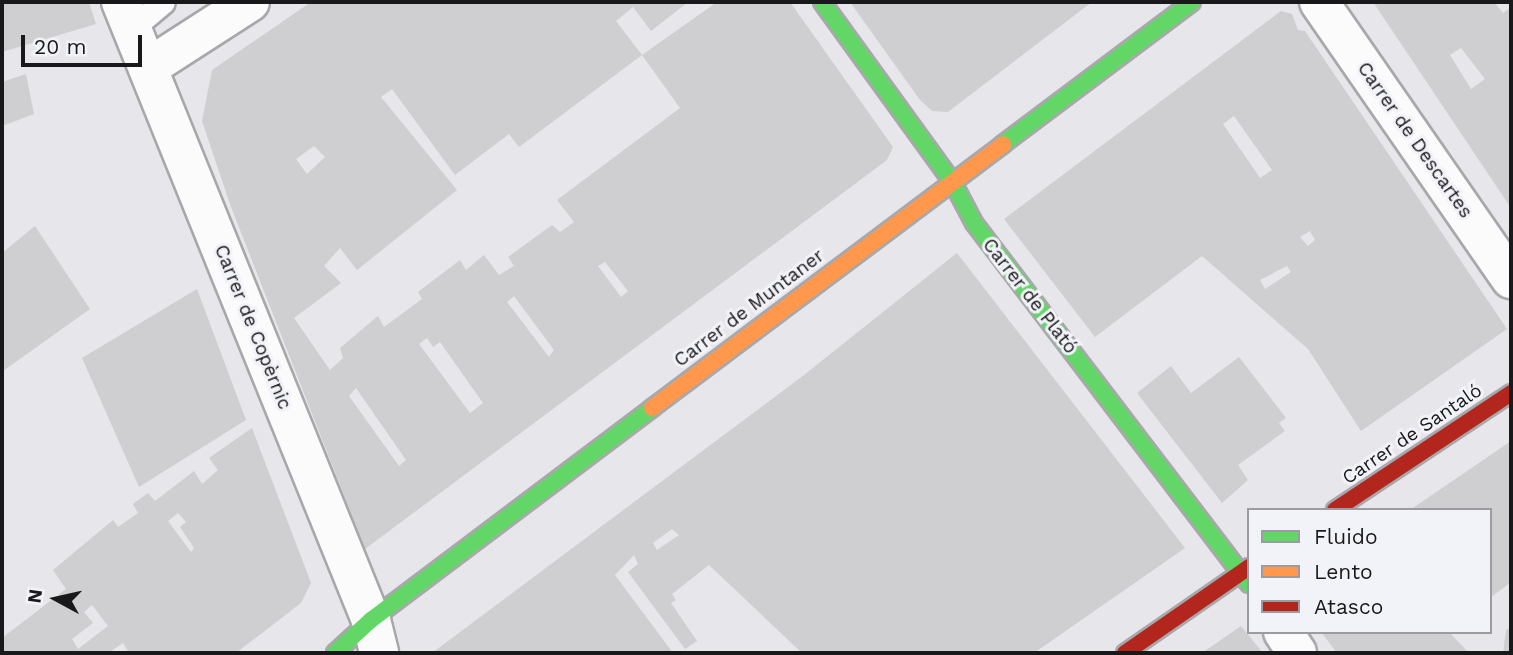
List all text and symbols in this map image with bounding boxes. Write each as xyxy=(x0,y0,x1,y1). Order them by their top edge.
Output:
scale bar xyxy=(24,21,145,65)
text: 20 m xyxy=(34,34,86,59)
street label: Carrer de Descartes xyxy=(1352,57,1478,223)
street label: Carrer de Plató xyxy=(978,234,1082,358)
street label: Carrer de Copèrnic xyxy=(209,241,297,413)
street label: Carrer de Muntaner xyxy=(669,244,829,372)
street label: Carrer de Santaló xyxy=(1338,379,1486,489)
legend xyxy=(1247,508,1492,634)
text: Fluido xyxy=(1314,524,1378,549)
text: Lento xyxy=(1314,559,1373,584)
north arrow xyxy=(21,564,91,634)
text: N xyxy=(22,587,47,605)
text: Atasco xyxy=(1314,594,1383,619)

